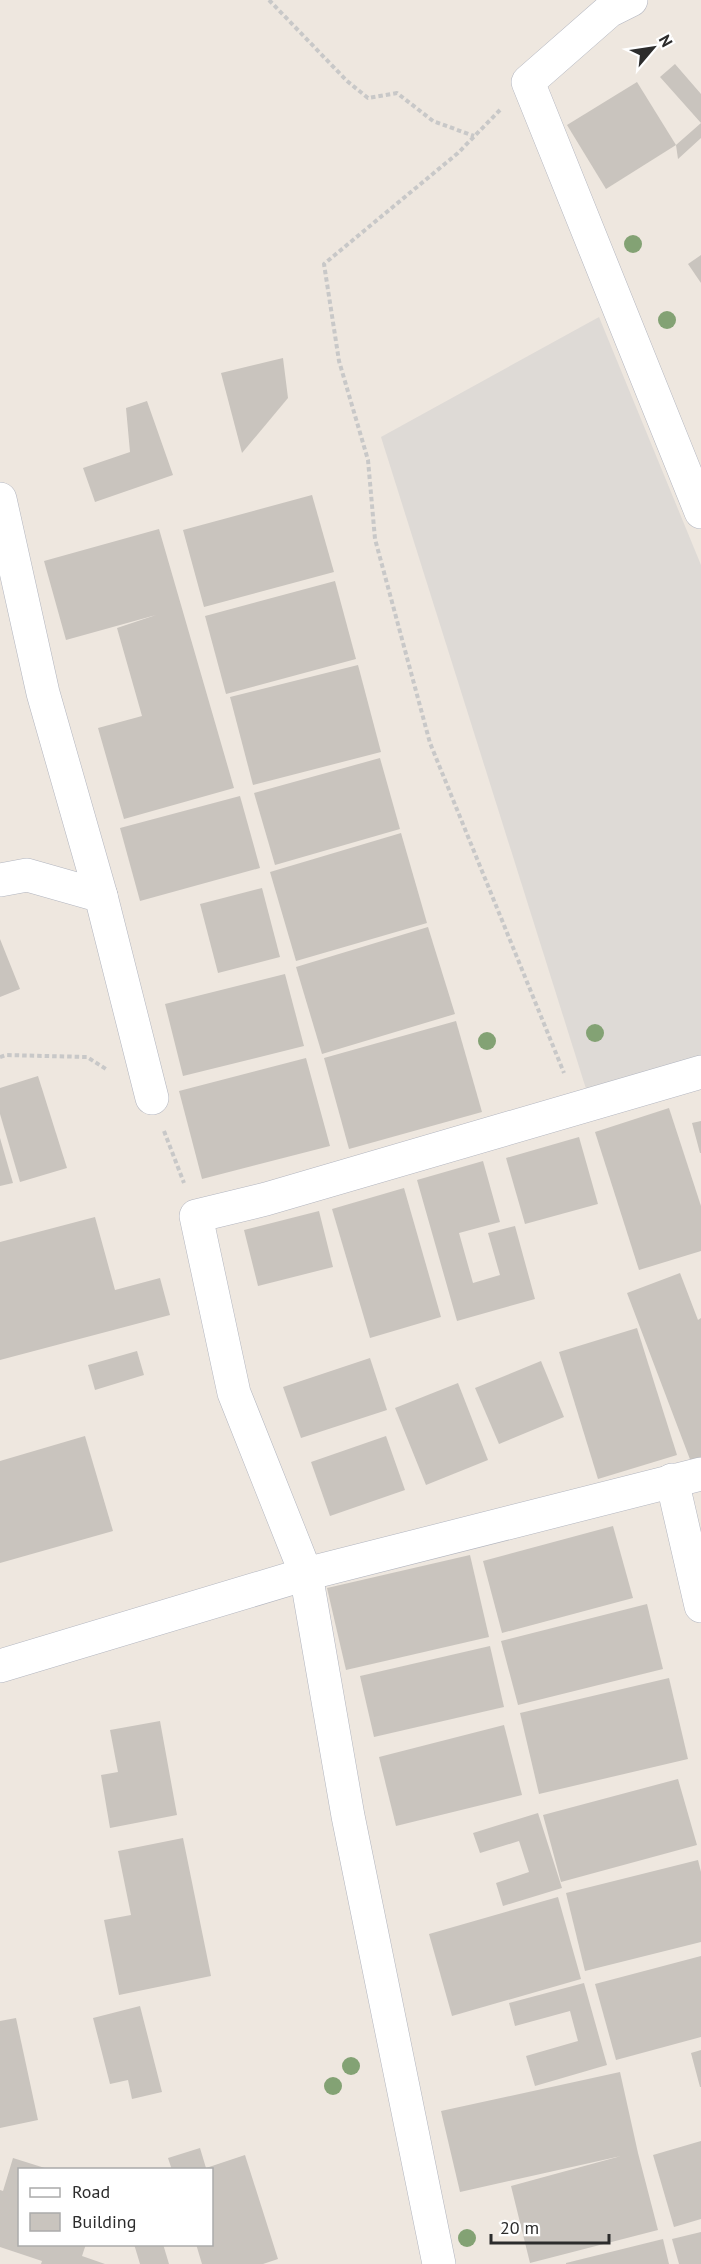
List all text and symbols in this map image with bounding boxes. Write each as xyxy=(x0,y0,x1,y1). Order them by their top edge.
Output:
north arrow xyxy=(623,18,683,78)
text: N xyxy=(655,31,677,50)
legend xyxy=(18,2168,213,2246)
text: Road xyxy=(72,2180,110,2203)
scale bar xyxy=(491,2207,610,2245)
text: Building xyxy=(72,2210,136,2233)
text: 20 m xyxy=(500,2216,539,2239)

